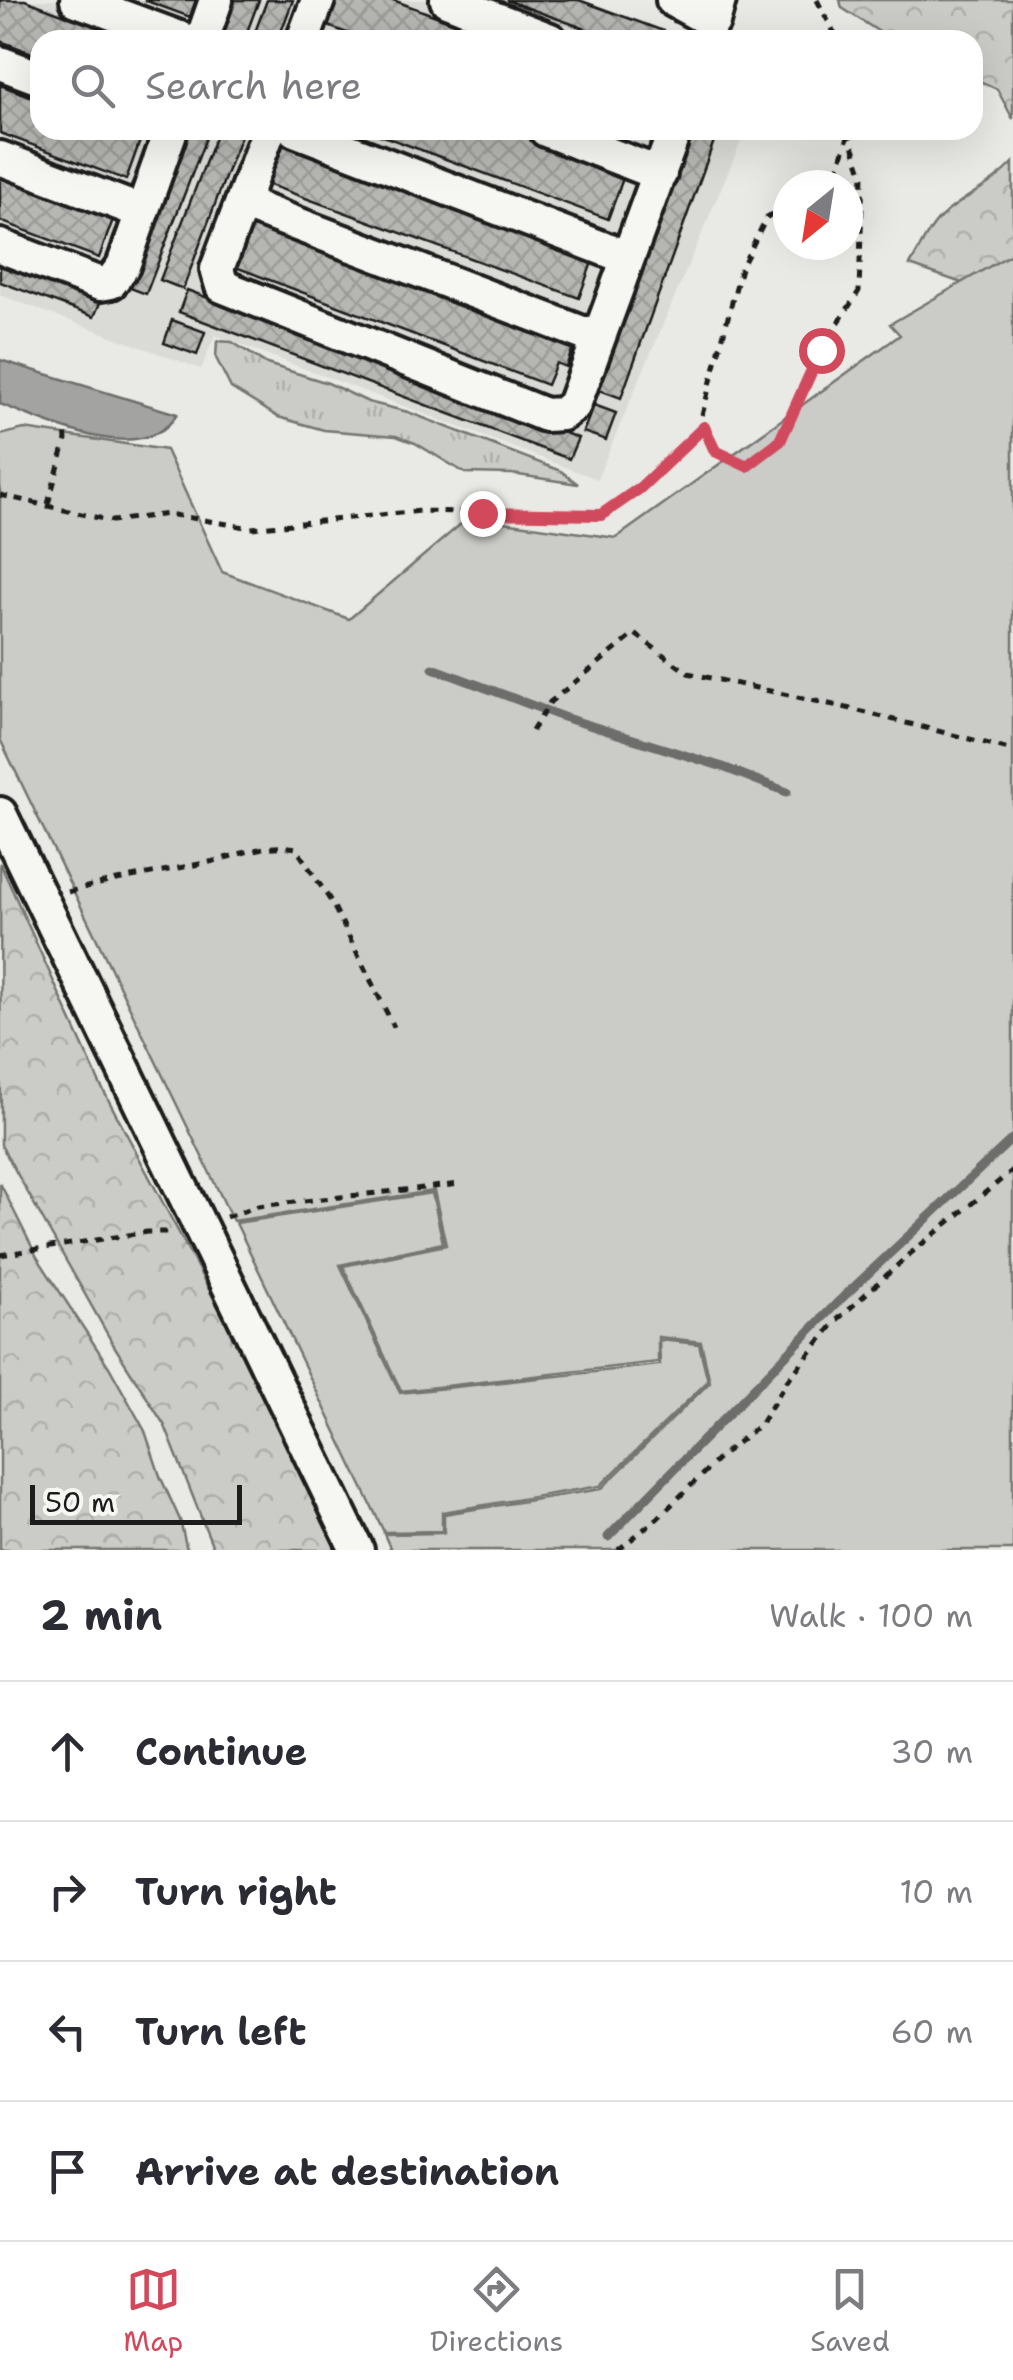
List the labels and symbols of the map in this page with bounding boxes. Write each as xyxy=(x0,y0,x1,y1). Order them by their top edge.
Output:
north arrow xyxy=(773,170,863,260)
route start xyxy=(799,328,845,374)
route end xyxy=(460,491,506,537)
scale bar xyxy=(30,1480,242,1524)

